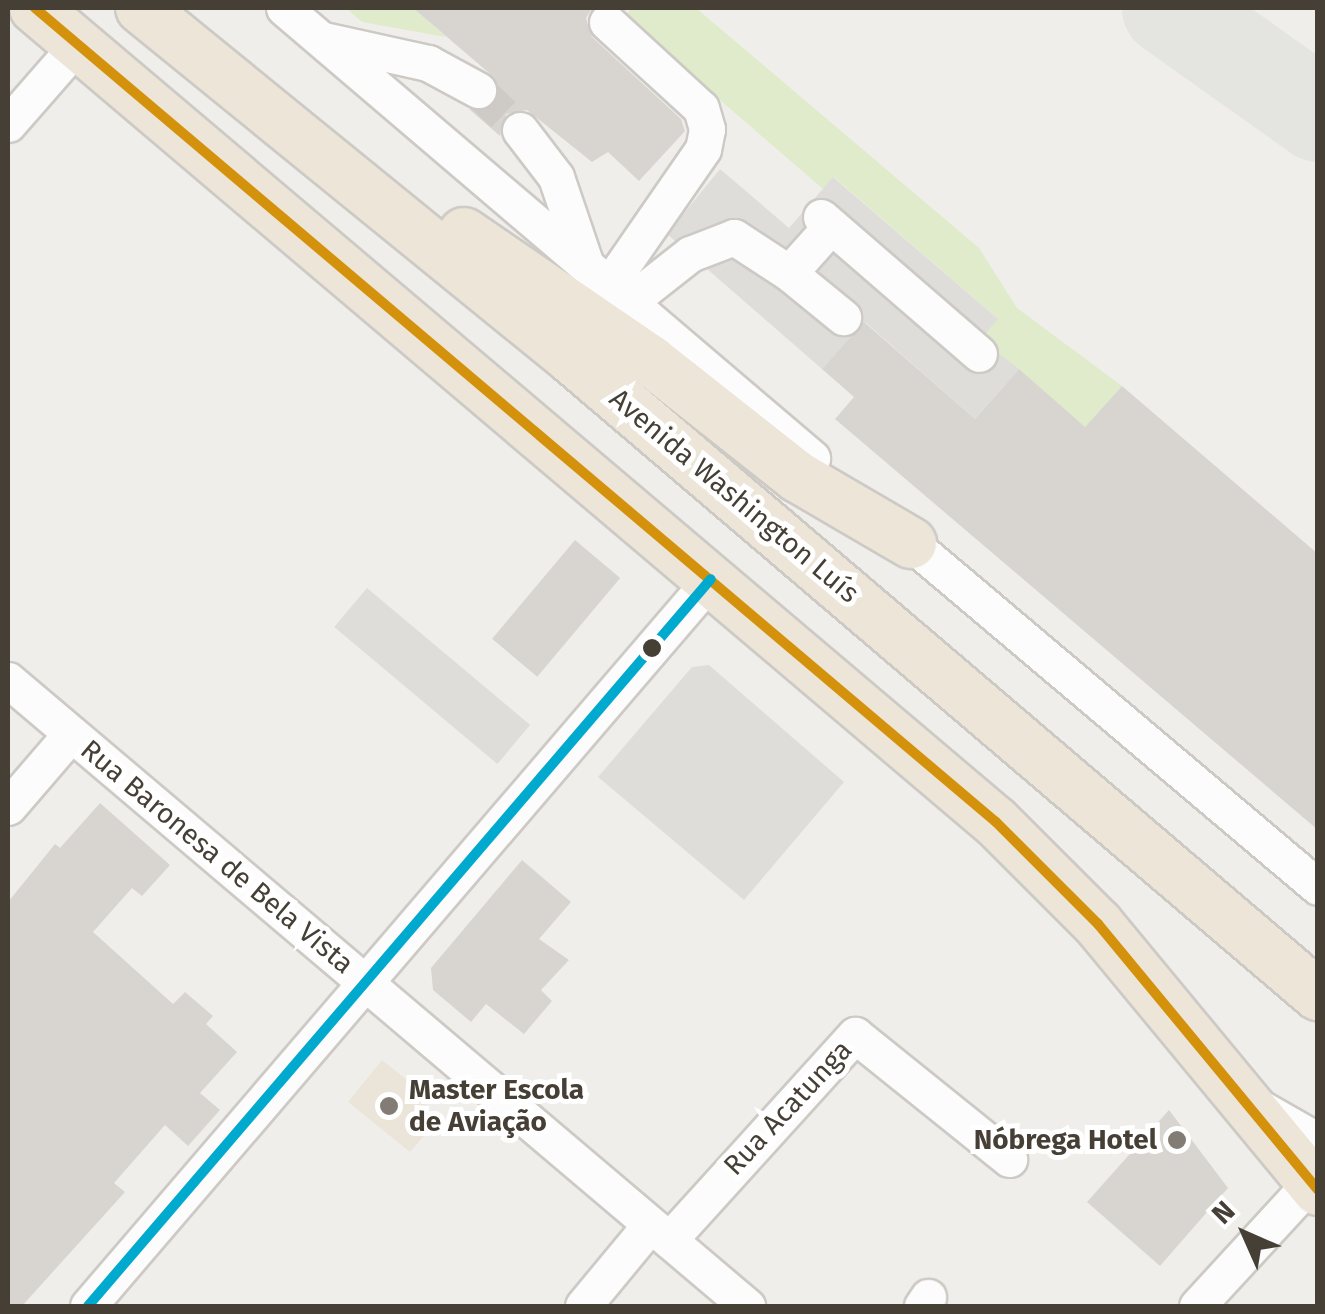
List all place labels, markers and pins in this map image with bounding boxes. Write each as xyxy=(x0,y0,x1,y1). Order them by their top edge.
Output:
unlabelled marker xyxy=(642,638,662,658)
place label: Master Escola de Aviação xyxy=(409,1073,584,1139)
marker: Master Escola de Aviação xyxy=(378,1095,400,1117)
place label: Nóbrega Hotel xyxy=(974,1123,1157,1157)
marker: Nóbrega Hotel xyxy=(1166,1129,1188,1151)

